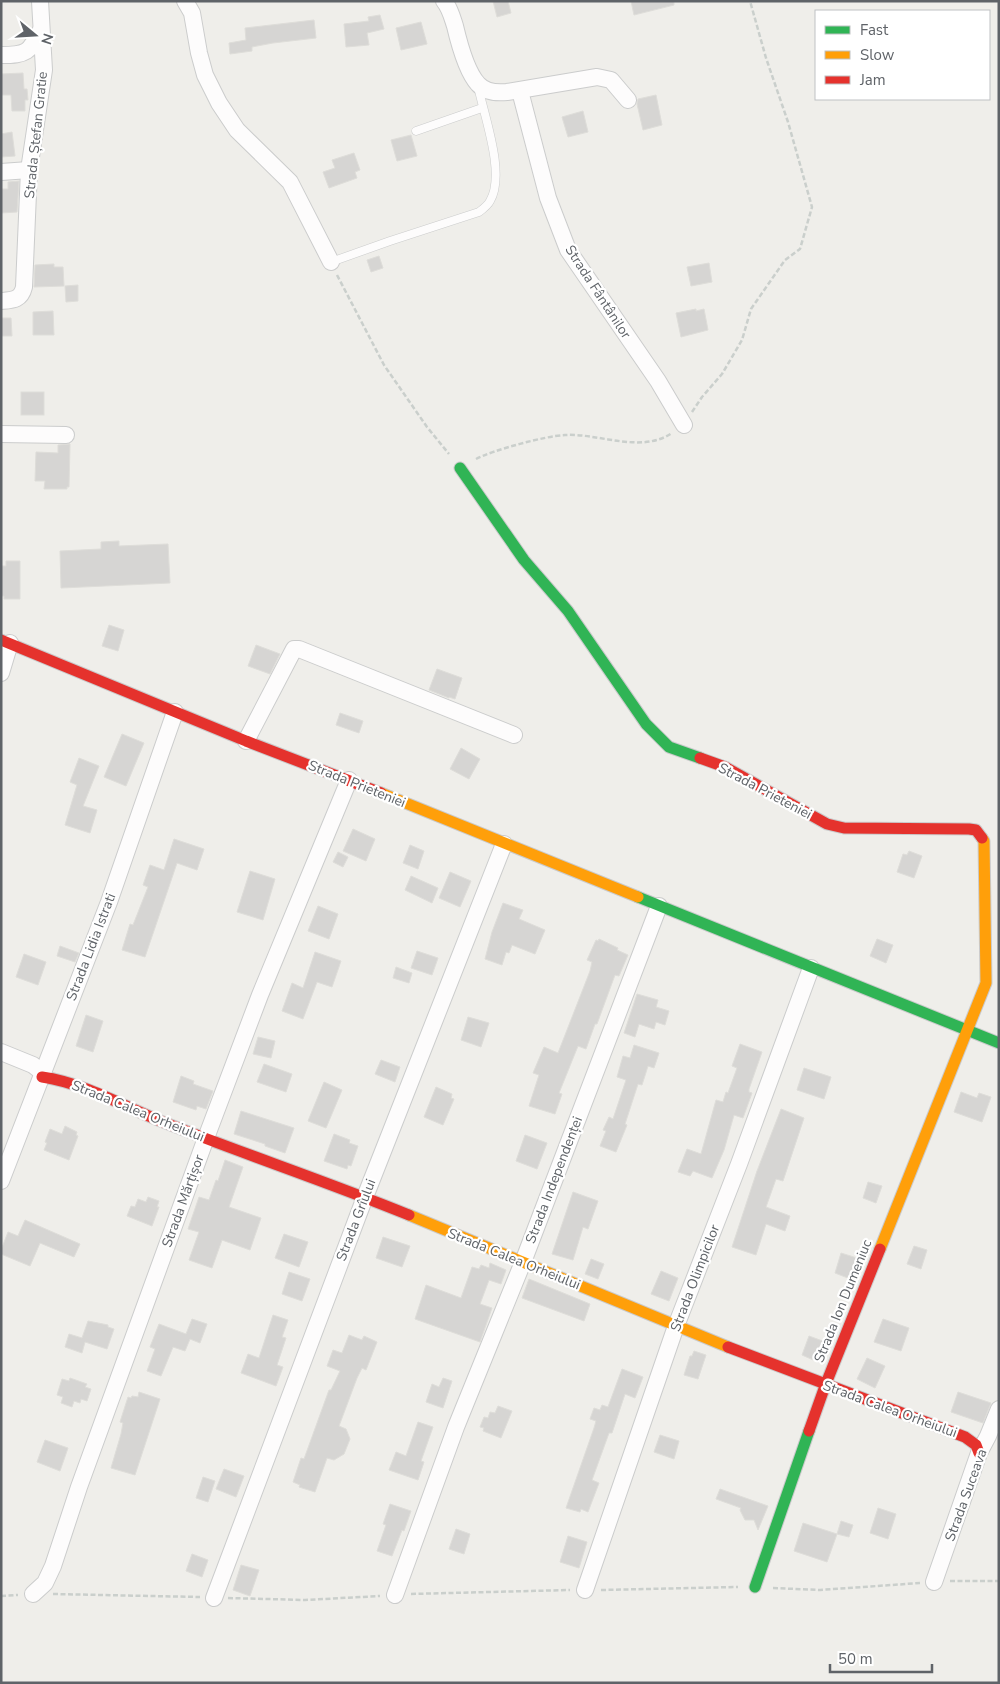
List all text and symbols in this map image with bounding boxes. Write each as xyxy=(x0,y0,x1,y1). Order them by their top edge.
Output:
north arrow xyxy=(10,10,60,60)
legend xyxy=(815,10,990,100)
text: Fast xyxy=(860,20,889,40)
text: N xyxy=(36,31,58,47)
text: Slow xyxy=(860,45,895,65)
text: Jam xyxy=(859,70,886,90)
street label: Strada Ștefan Gratie xyxy=(20,71,52,199)
street label: Strada Fântânilor xyxy=(561,241,635,343)
street label: Strada Prieteniei xyxy=(305,756,409,812)
street label: Strada Prieteniei xyxy=(715,758,815,824)
street label: Strada Lidia Istrati xyxy=(62,890,120,1004)
street label: Strada Calea Orheiului xyxy=(69,1076,207,1146)
street label: Strada Independenței xyxy=(521,1114,587,1246)
street label: Strada Mărțișor xyxy=(157,1152,209,1250)
street label: Strada Grîului xyxy=(332,1176,380,1264)
street label: Strada Olimpicilor xyxy=(666,1222,724,1334)
street label: Strada Calea Orheiului xyxy=(445,1224,583,1294)
street label: Strada Ion Dumeniuc xyxy=(810,1236,877,1365)
street label: Strada Calea Orheiului xyxy=(820,1376,960,1442)
street label: Strada Suceava xyxy=(940,1446,992,1544)
scale bar xyxy=(830,1642,932,1674)
text: 50 m xyxy=(838,1649,873,1669)

